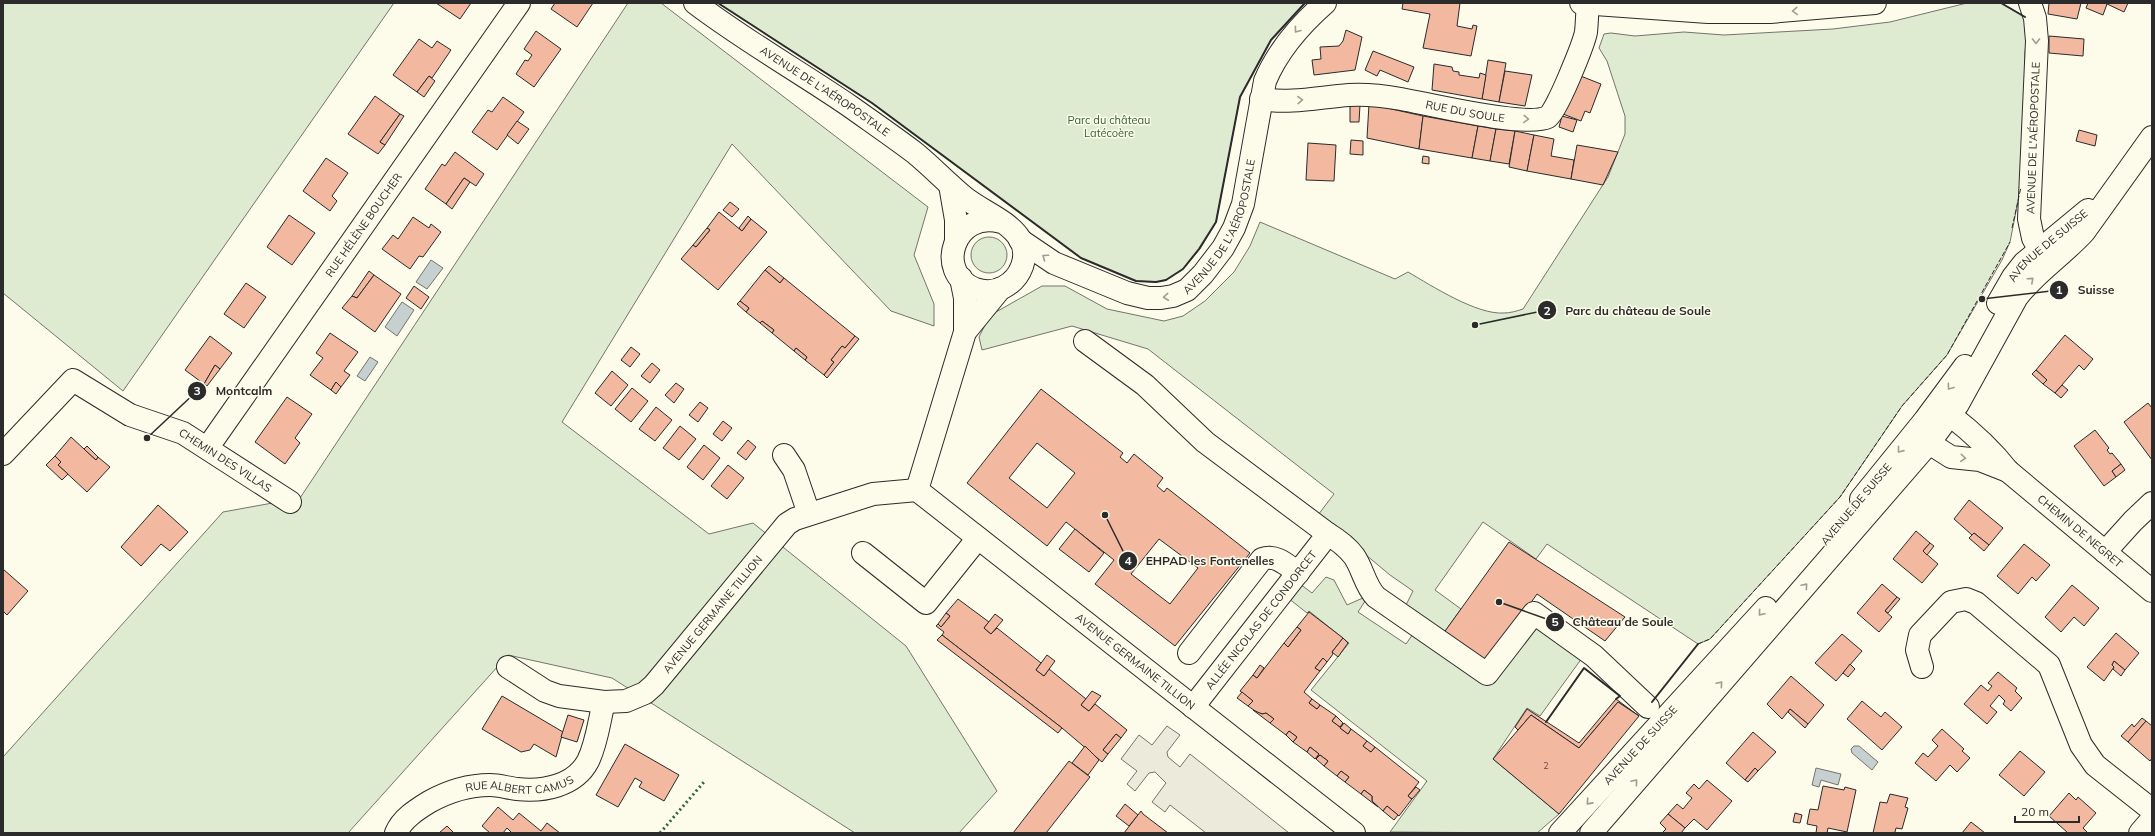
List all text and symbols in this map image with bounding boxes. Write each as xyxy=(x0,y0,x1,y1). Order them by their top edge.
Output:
one-way arrow xyxy=(1792,6,1798,15)
one-way arrow xyxy=(1295,25,1302,32)
one-way arrow xyxy=(2032,38,2040,44)
street label: AVENUE DE L'AÉROPOSTALE xyxy=(758,43,892,139)
street label: AVENUE DE L'AÉROPOSTALE xyxy=(2023,62,2043,214)
one-way arrow xyxy=(1297,96,1303,104)
street label: RUE DU SOULE xyxy=(1424,97,1506,125)
park label: Parc du château Latécoère xyxy=(1068,113,1150,140)
one-way arrow xyxy=(1523,115,1529,123)
street label: AVENUE DE L'AÉROPOSTALE xyxy=(1180,158,1258,297)
street label: RUE HÉLÈNE BOUCHER xyxy=(322,170,405,280)
street label: AVENUE DE SUISSE xyxy=(2005,206,2091,284)
one-way arrow xyxy=(1042,255,1049,262)
one-way arrow xyxy=(2027,278,2034,285)
callout: Suisse xyxy=(2049,278,2122,302)
text: 1 xyxy=(2055,282,2063,297)
text: Suisse xyxy=(2078,282,2115,297)
one-way arrow xyxy=(1163,292,1169,301)
callout: Parc du château de Soule xyxy=(1537,298,1719,322)
text: 2 xyxy=(1543,303,1551,318)
text: Parc du château de Soule xyxy=(1565,303,1711,318)
callout: Montcalm xyxy=(187,379,280,403)
text: 3 xyxy=(193,383,201,398)
text: Montcalm xyxy=(216,383,273,398)
one-way arrow xyxy=(1948,383,1955,390)
street label: CHEMIN DES VILLAS xyxy=(176,425,274,495)
one-way arrow xyxy=(1898,446,1905,453)
one-way arrow xyxy=(1960,454,1966,463)
street label: AVENUE DE SUISSE xyxy=(1818,460,1894,548)
street label: CHEMIN DE NEGRET xyxy=(2035,492,2126,571)
street label: ALLÉE NICOLAS DE CONDORCET xyxy=(1202,547,1320,692)
callout: EHPAD les Fontenelles xyxy=(1118,549,1283,573)
street label: AVENUE GERMAINE TILLION xyxy=(660,552,765,676)
text: 4 xyxy=(1124,553,1132,568)
text: EHPAD les Fontenelles xyxy=(1146,553,1274,568)
one-way arrow xyxy=(1801,583,1808,590)
one-way arrow xyxy=(1759,608,1766,616)
street label: AVENUE GERMAINE TILLION xyxy=(1073,610,1198,713)
callout: Château de Soule xyxy=(1545,610,1682,634)
text: 5 xyxy=(1551,614,1559,629)
text: Château de Soule xyxy=(1573,614,1674,629)
one-way arrow xyxy=(1715,681,1722,688)
street label: AVENUE DE SUISSE xyxy=(1601,703,1680,788)
house number: 2 xyxy=(1543,760,1549,771)
street label: RUE ALBERT CAMUS xyxy=(464,772,576,797)
one-way arrow xyxy=(1630,779,1637,787)
one-way arrow xyxy=(1586,797,1593,805)
scale bar xyxy=(2015,798,2079,824)
text: 20 m xyxy=(2021,804,2049,819)

